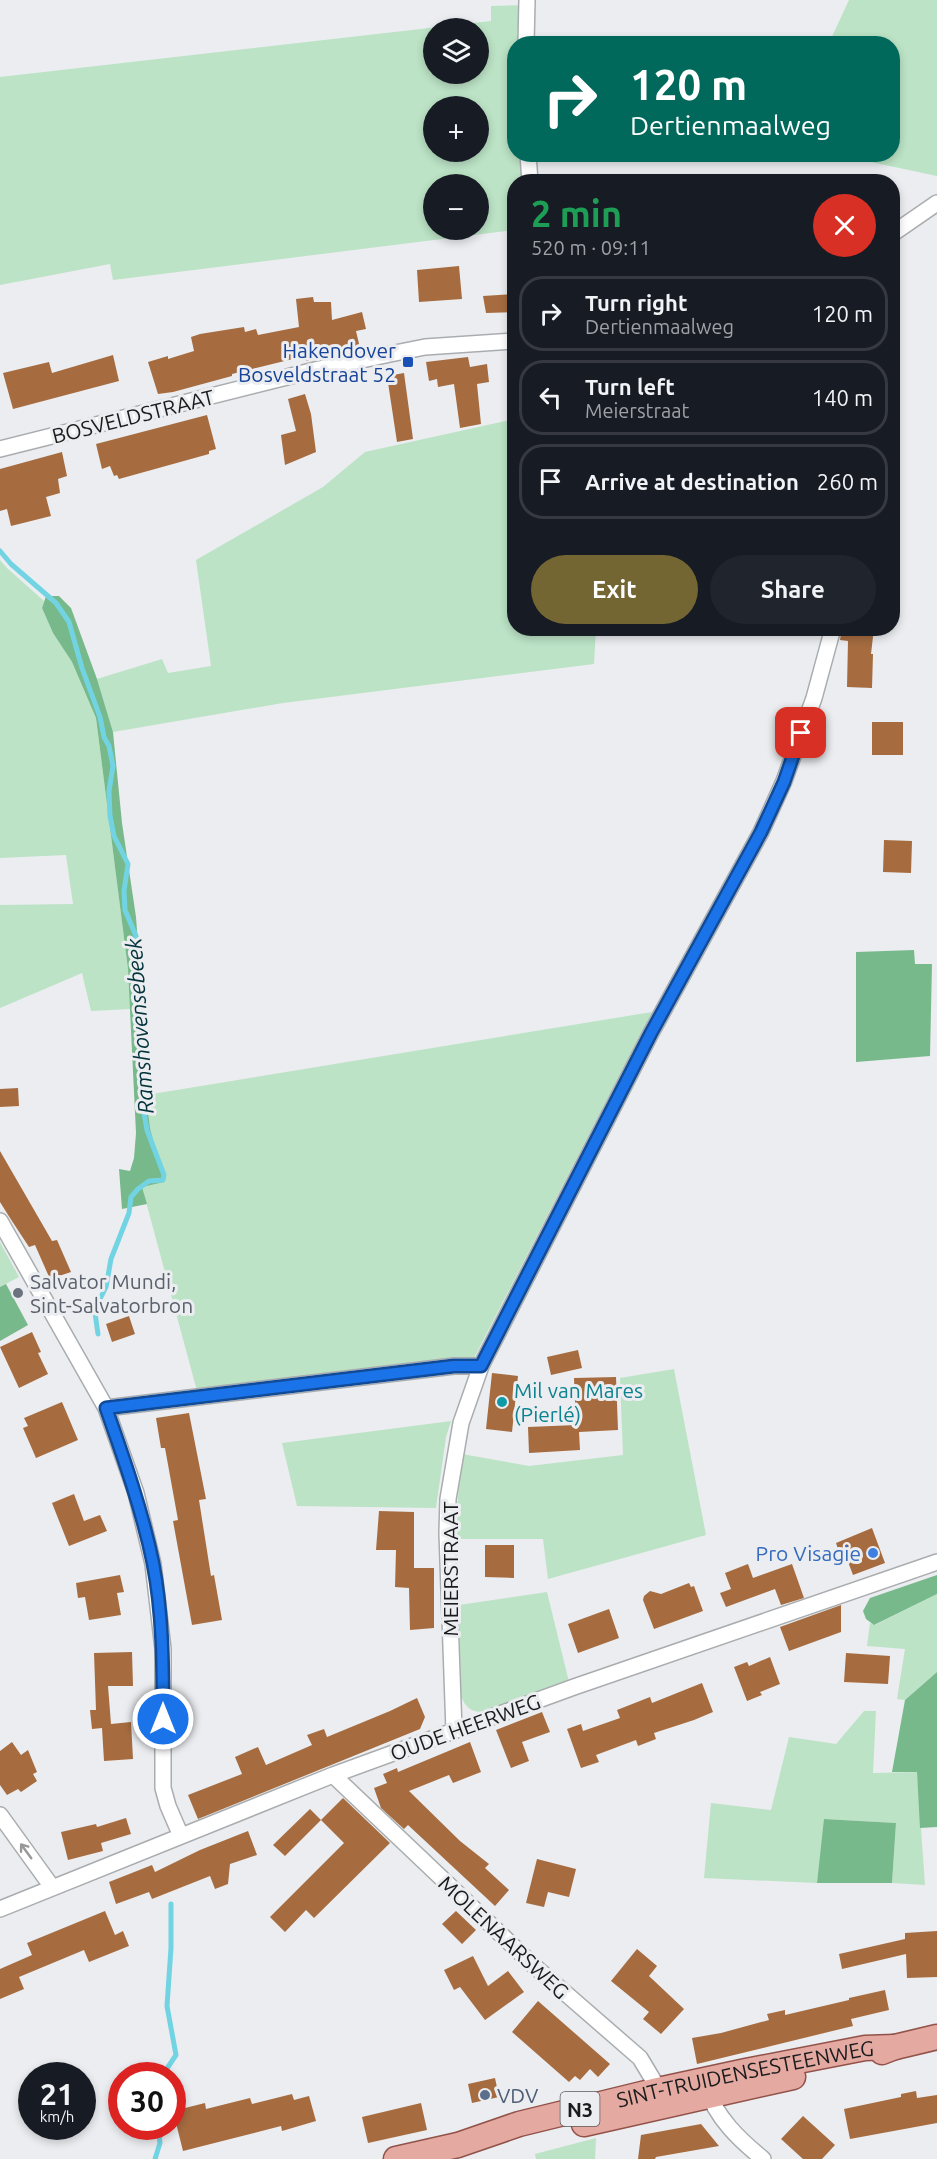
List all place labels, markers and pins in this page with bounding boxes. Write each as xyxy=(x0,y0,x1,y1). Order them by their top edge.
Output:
place label: Hakendover Bosveldstraat 52 xyxy=(238,338,396,386)
marker: Hakendover Bosveldstraat 52 xyxy=(401,355,415,369)
pin xyxy=(775,707,826,758)
place label: Salvator Mundi, Sint-Salvatorbron xyxy=(30,1269,193,1317)
marker: Salvator Mundi, Sint-Salvatorbron xyxy=(11,1286,25,1300)
place label: Mil van Mares (Pierlé) xyxy=(514,1378,643,1426)
marker: Mil van Mares (Pierlé) xyxy=(495,1395,509,1409)
place label: Pro Visagie xyxy=(756,1541,861,1565)
marker: Pro Visagie xyxy=(866,1546,880,1560)
place label: VDV xyxy=(497,2083,539,2107)
marker: VDV xyxy=(478,2088,492,2102)

